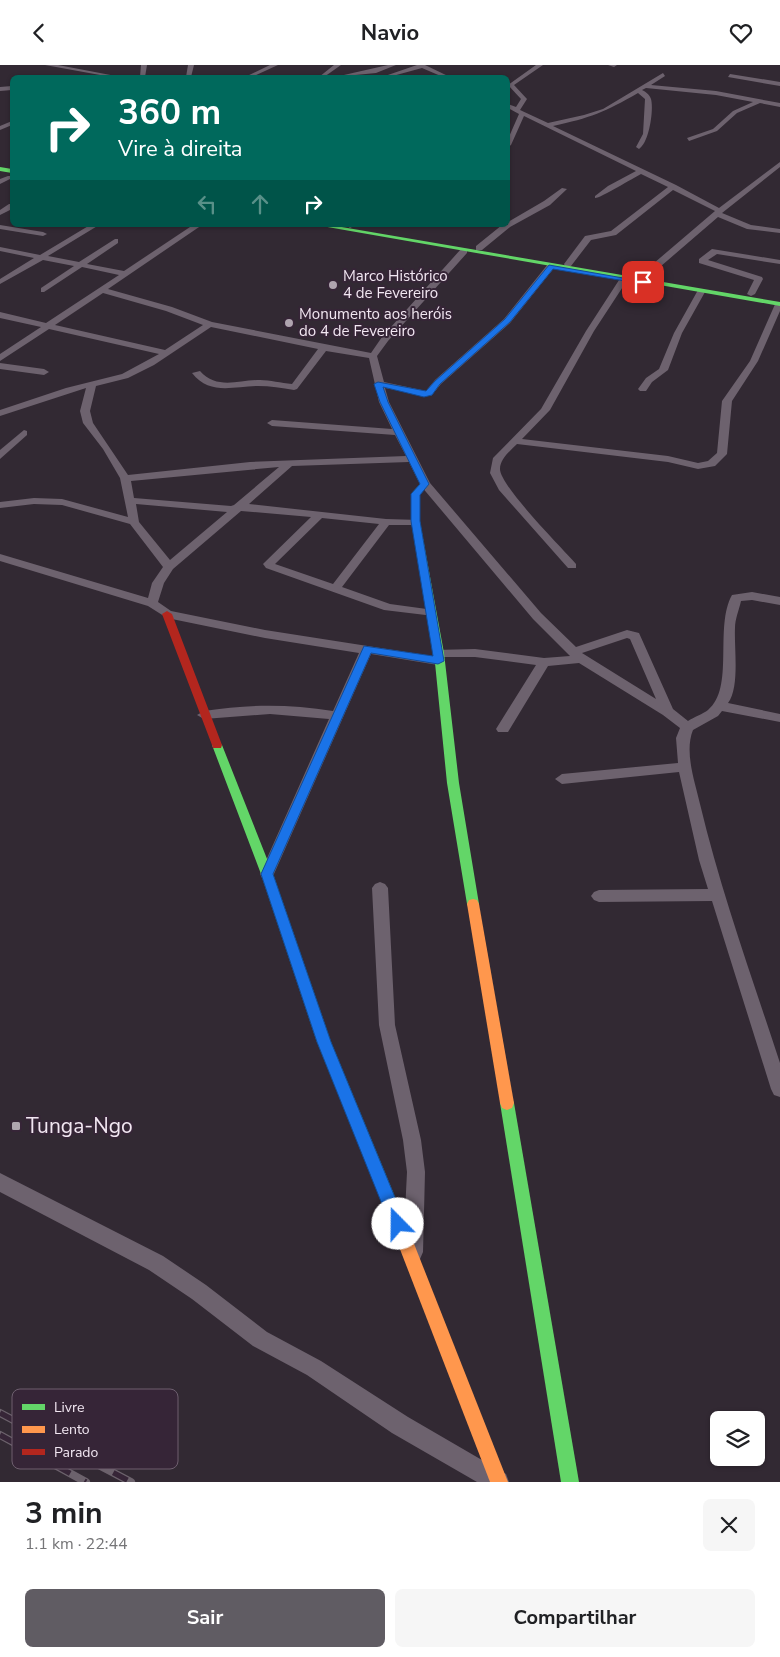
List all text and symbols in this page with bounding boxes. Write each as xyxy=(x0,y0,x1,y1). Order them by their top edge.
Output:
text: Navio xyxy=(361,18,419,48)
icon: back xyxy=(25,19,53,47)
icon: heart xyxy=(727,19,755,47)
text: 360 m xyxy=(118,89,221,136)
icon: right xyxy=(35,95,100,160)
text: Vire à direita xyxy=(118,134,243,164)
icon: left xyxy=(193,190,221,218)
icon: ahead xyxy=(246,190,274,218)
icon: right xyxy=(299,190,327,218)
pin xyxy=(622,261,664,303)
place label: Marco Histórico 4 de Fevereiro xyxy=(343,266,448,303)
icon: arrive xyxy=(629,268,657,296)
marker: Marco Histórico 4 de Fevereiro xyxy=(327,279,339,291)
place label: Monumento aos heróis do 4 de Fevereiro xyxy=(299,304,452,341)
marker: Monumento aos heróis do 4 de Fevereiro xyxy=(283,317,295,329)
place label: Tunga-Ngo xyxy=(26,1112,133,1140)
marker: Tunga-Ngo xyxy=(10,1120,22,1132)
position arrow xyxy=(371,1197,423,1249)
legend xyxy=(12,1389,178,1469)
text: Livre xyxy=(54,1398,84,1417)
map controls xyxy=(710,1411,765,1466)
button: layers xyxy=(710,1411,765,1466)
text: Lento xyxy=(54,1420,90,1439)
text: Parado xyxy=(54,1443,98,1462)
text: 3 min xyxy=(25,1493,103,1534)
button: close xyxy=(703,1499,755,1551)
text: 1.1 km · 22:44 xyxy=(25,1533,128,1555)
button: Sair xyxy=(25,1589,385,1647)
button: Compartilhar xyxy=(395,1589,755,1647)

